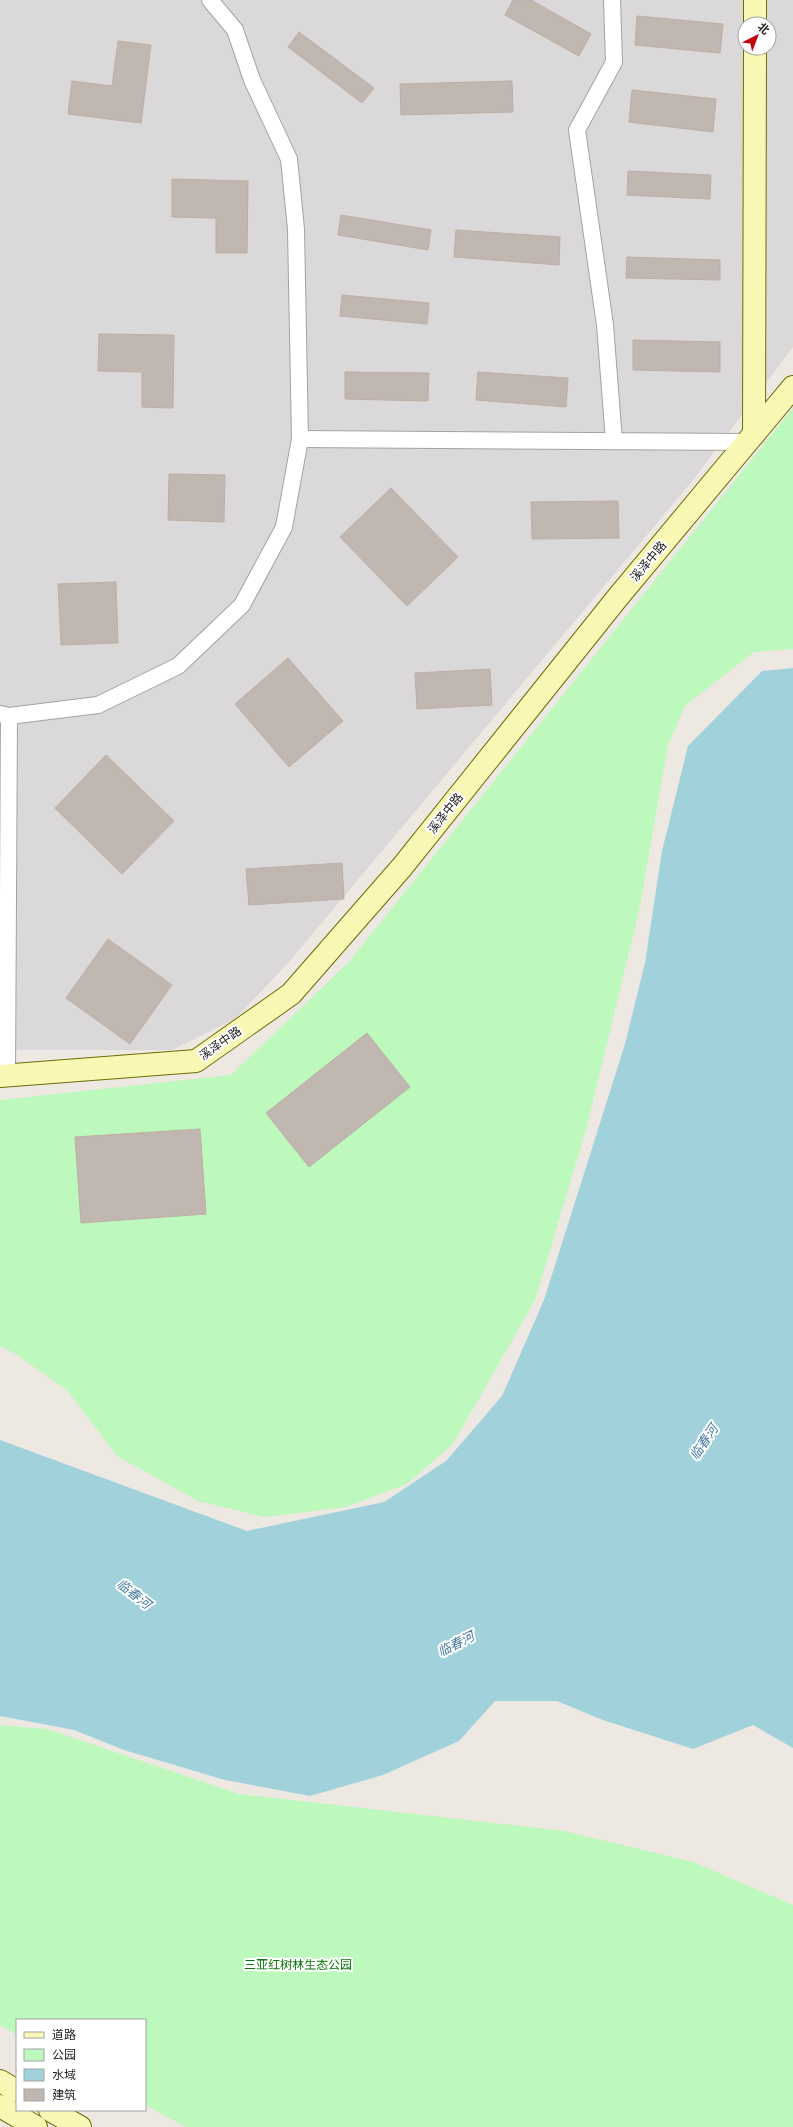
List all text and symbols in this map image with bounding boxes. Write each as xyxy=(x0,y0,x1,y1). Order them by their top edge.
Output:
north arrow xyxy=(737,16,777,56)
text: 北 xyxy=(754,19,773,38)
street label: 溪泽中路 xyxy=(626,537,670,585)
street label: 溪泽中路 xyxy=(423,789,467,837)
street label: 溪泽中路 xyxy=(195,1022,245,1064)
water label: 临春河 xyxy=(685,1418,724,1463)
water label: 临春河 xyxy=(113,1575,158,1615)
water label: 临春河 xyxy=(434,1625,480,1661)
park label: 三亚红树林生态公园 xyxy=(244,1956,352,1973)
legend xyxy=(16,2019,146,2111)
text: 道路 xyxy=(52,2026,76,2043)
text: 公园 xyxy=(52,2046,76,2063)
text: 水域 xyxy=(52,2066,76,2083)
text: 建筑 xyxy=(52,2086,76,2103)

